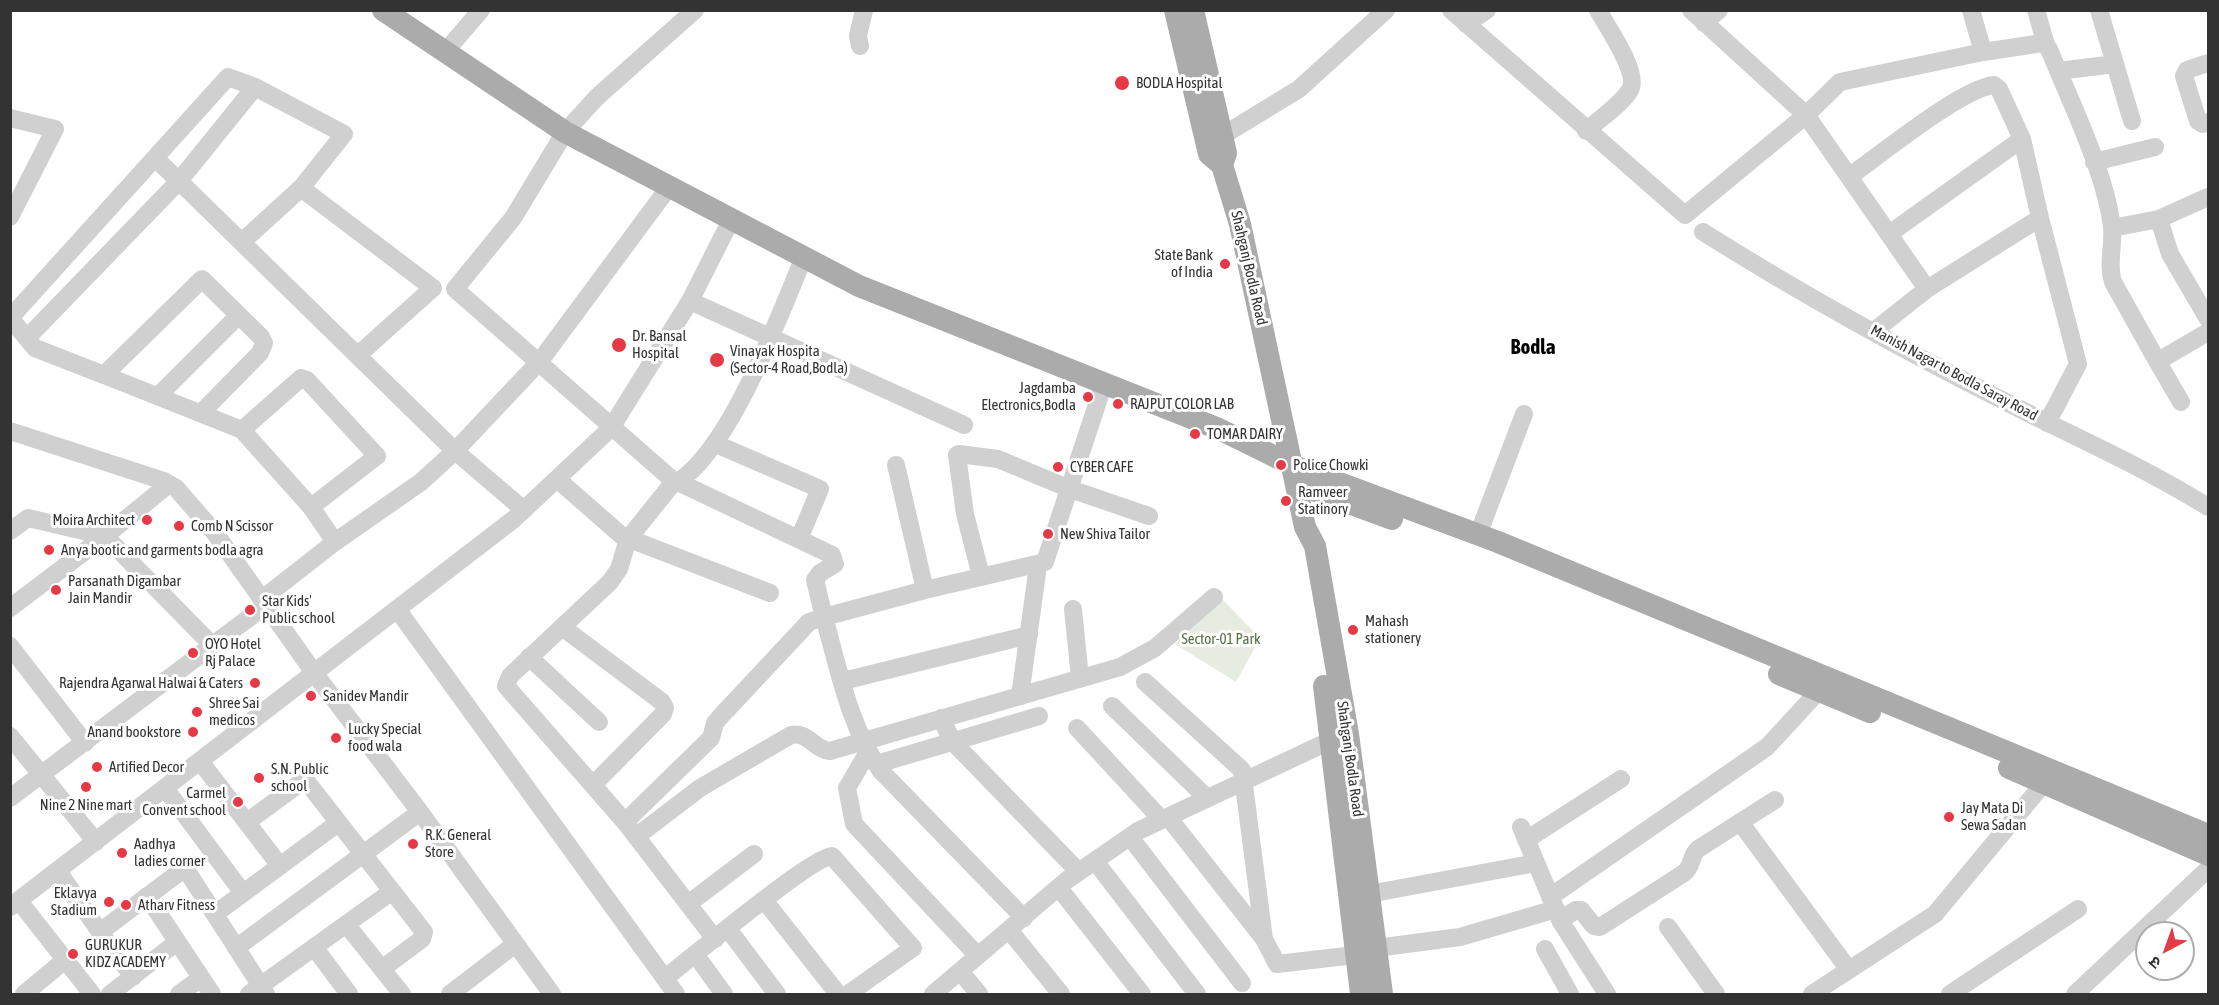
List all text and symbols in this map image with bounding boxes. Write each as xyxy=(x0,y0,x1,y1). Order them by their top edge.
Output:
marker: BODLA Hospital xyxy=(1113,74,1131,92)
place label: BODLA Hospital xyxy=(1136,74,1222,92)
street label: Shahganj Bodla Road xyxy=(1227,209,1271,327)
place label: State Bank of India xyxy=(1154,246,1213,281)
marker: State Bank of India xyxy=(1218,257,1232,271)
street label: Manish Nagar to Bodla Saray Road xyxy=(1867,321,2041,425)
place label: Dr. Bansal Hospital xyxy=(632,327,687,362)
district label: Bodla xyxy=(1510,334,1556,360)
marker: Dr. Bansal Hospital xyxy=(610,336,628,354)
place label: Vinayak Hospita (Sector-4 Road,Bodla) xyxy=(730,342,848,377)
marker: Vinayak Hospita (Sector-4 Road,Bodla) xyxy=(708,351,726,369)
place label: Jagdamba Electronics,Bodla xyxy=(981,379,1076,414)
marker: Jagdamba Electronics,Bodla xyxy=(1081,390,1095,404)
place label: RAJPUT COLOR LAB xyxy=(1130,395,1234,413)
marker: RAJPUT COLOR LAB xyxy=(1111,397,1125,411)
place label: TOMAR DAIRY xyxy=(1207,425,1283,443)
marker: TOMAR DAIRY xyxy=(1188,427,1202,441)
place label: Police Chowki xyxy=(1293,456,1369,474)
place label: CYBER CAFE xyxy=(1070,458,1133,476)
marker: Police Chowki xyxy=(1274,458,1288,472)
marker: CYBER CAFE xyxy=(1051,460,1065,474)
place label: Ramveer Statinory xyxy=(1298,483,1348,518)
marker: Ramveer Statinory xyxy=(1279,494,1293,508)
place label: Moira Architect xyxy=(52,511,135,529)
marker: Moira Architect xyxy=(140,513,154,527)
place label: Comb N Scissor xyxy=(191,517,273,535)
marker: Comb N Scissor xyxy=(172,519,186,533)
place label: New Shiva Tailor xyxy=(1060,525,1150,543)
marker: New Shiva Tailor xyxy=(1041,527,1055,541)
place label: Anya bootic and garments bodla agra xyxy=(61,541,264,559)
marker: Anya bootic and garments bodla agra xyxy=(42,543,56,557)
place label: Parsanath Digambar Jain Mandir xyxy=(68,572,181,607)
marker: Parsanath Digambar Jain Mandir xyxy=(49,583,63,597)
place label: Star Kids' Public school xyxy=(262,592,335,627)
marker: Star Kids' Public school xyxy=(243,603,257,617)
place label: Mahash stationery xyxy=(1365,612,1421,647)
marker: Mahash stationery xyxy=(1346,623,1360,637)
park label: Sector-01 Park xyxy=(1181,630,1261,648)
place label: OYO Hotel Rj Palace xyxy=(205,635,261,670)
marker: OYO Hotel Rj Palace xyxy=(186,646,200,660)
place label: Rajendra Agarwal Halwai & Caters xyxy=(59,674,243,692)
marker: Rajendra Agarwal Halwai & Caters xyxy=(248,676,262,690)
place label: Sanidev Mandir xyxy=(323,687,408,705)
marker: Sanidev Mandir xyxy=(304,689,318,703)
place label: Shree Sai medicos xyxy=(209,694,259,729)
street label: Shahganj Bodla Road xyxy=(1333,700,1367,818)
marker: Shree Sai medicos xyxy=(190,705,204,719)
place label: Lucky Special food wala xyxy=(348,720,422,755)
place label: Anand bookstore xyxy=(87,723,181,741)
marker: Anand bookstore xyxy=(186,725,200,739)
marker: Lucky Special food wala xyxy=(329,731,343,745)
place label: Artified Decor xyxy=(109,758,184,776)
marker: Artified Decor xyxy=(90,760,104,774)
place label: S.N. Public school xyxy=(271,760,328,795)
marker: S.N. Public school xyxy=(252,771,266,785)
marker: Nine 2 Nine mart xyxy=(79,780,93,794)
place label: Carmel Convent school xyxy=(142,784,226,819)
marker: Carmel Convent school xyxy=(231,795,245,809)
place label: Nine 2 Nine mart xyxy=(40,796,132,814)
place label: Jay Mata Di Sewa Sadan xyxy=(1961,799,2026,834)
marker: Jay Mata Di Sewa Sadan xyxy=(1942,810,1956,824)
place label: R.K. General Store xyxy=(425,826,491,861)
place label: Aadhya ladies corner xyxy=(134,835,205,870)
marker: R.K. General Store xyxy=(406,837,420,851)
marker: Aadhya ladies corner xyxy=(115,846,129,860)
place label: Eklavya Stadium xyxy=(51,884,97,919)
marker: Eklavya Stadium xyxy=(102,895,116,909)
place label: Atharv Fitness xyxy=(138,896,215,914)
marker: Atharv Fitness xyxy=(119,898,133,912)
north arrow xyxy=(2135,921,2195,981)
place label: GURUKUR KIDZ ACADEMY xyxy=(85,936,166,971)
marker: GURUKUR KIDZ ACADEMY xyxy=(66,947,80,961)
text: उ xyxy=(2145,953,2164,973)

